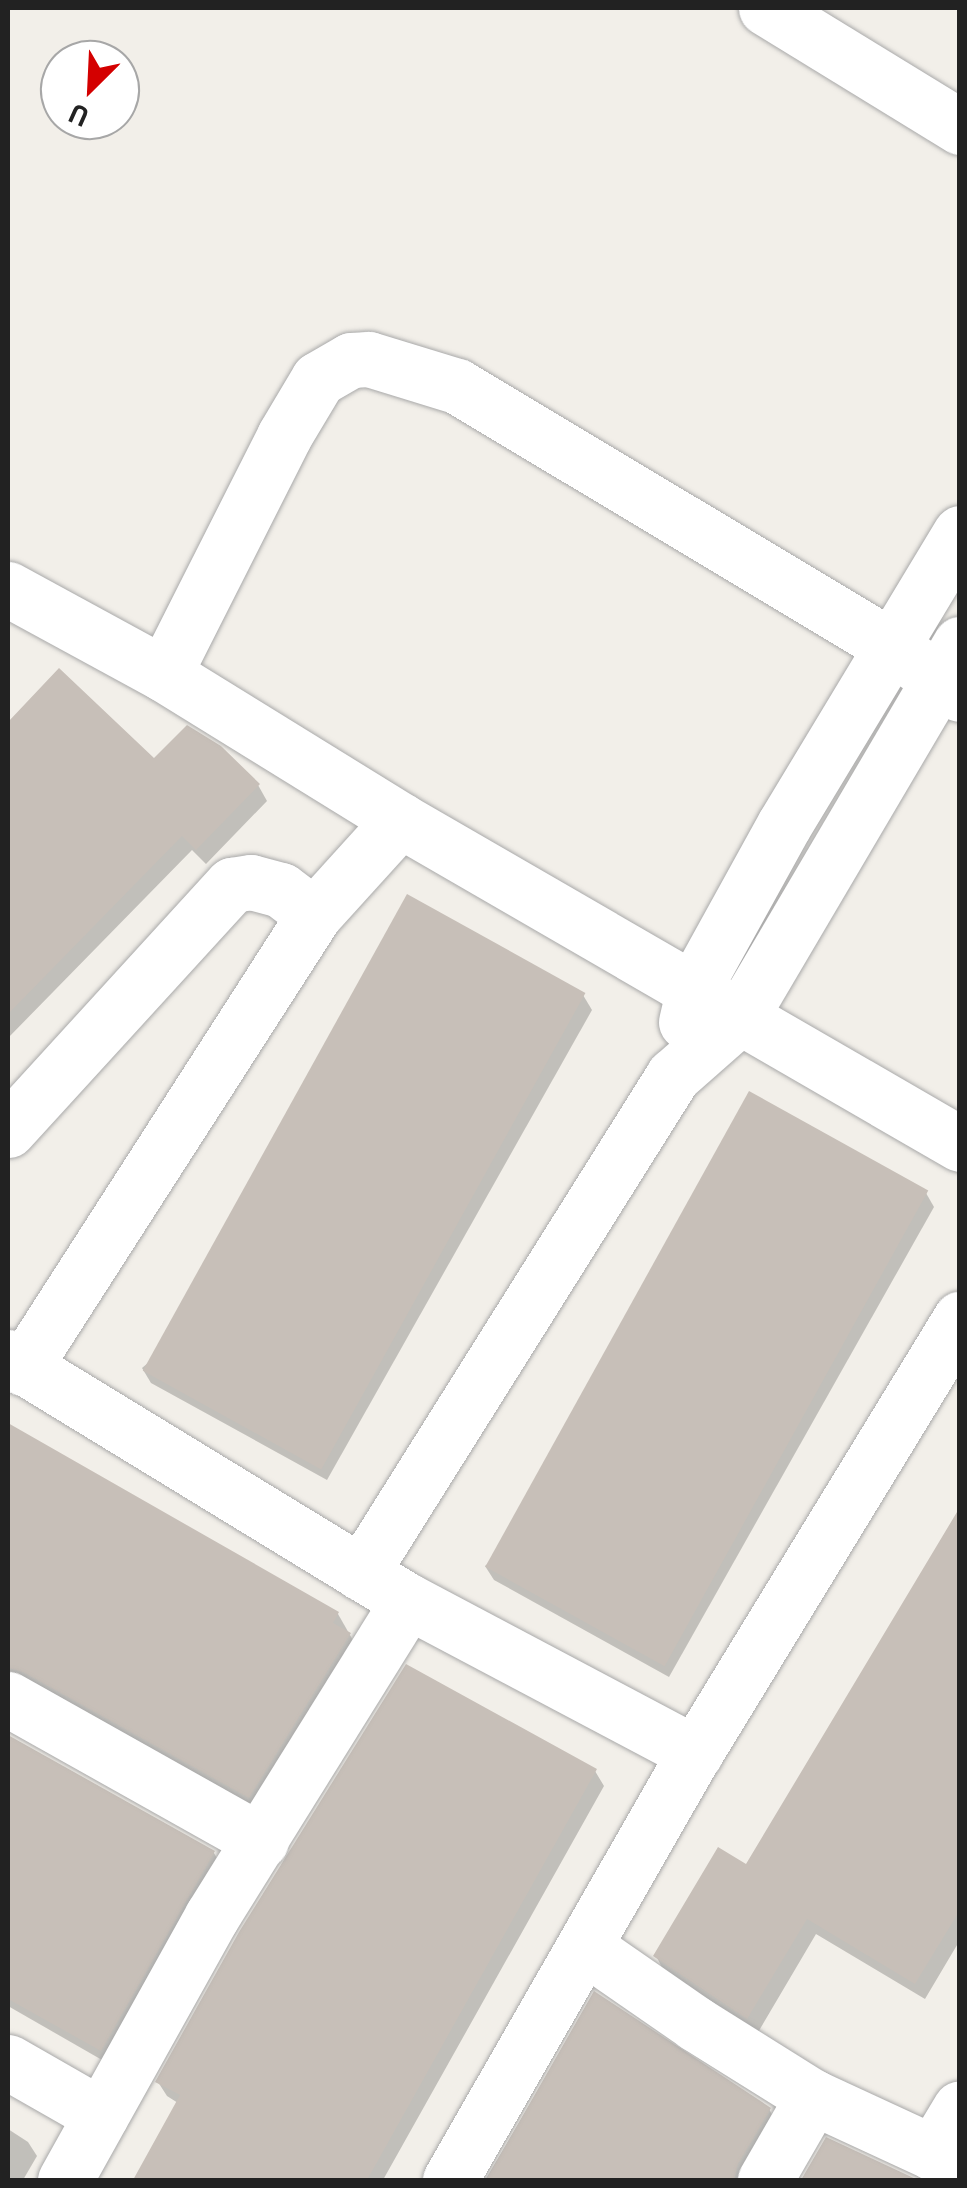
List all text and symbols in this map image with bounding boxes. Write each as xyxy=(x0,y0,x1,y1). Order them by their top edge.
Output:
north arrow xyxy=(40,40,140,140)
text: U xyxy=(61,93,96,139)

